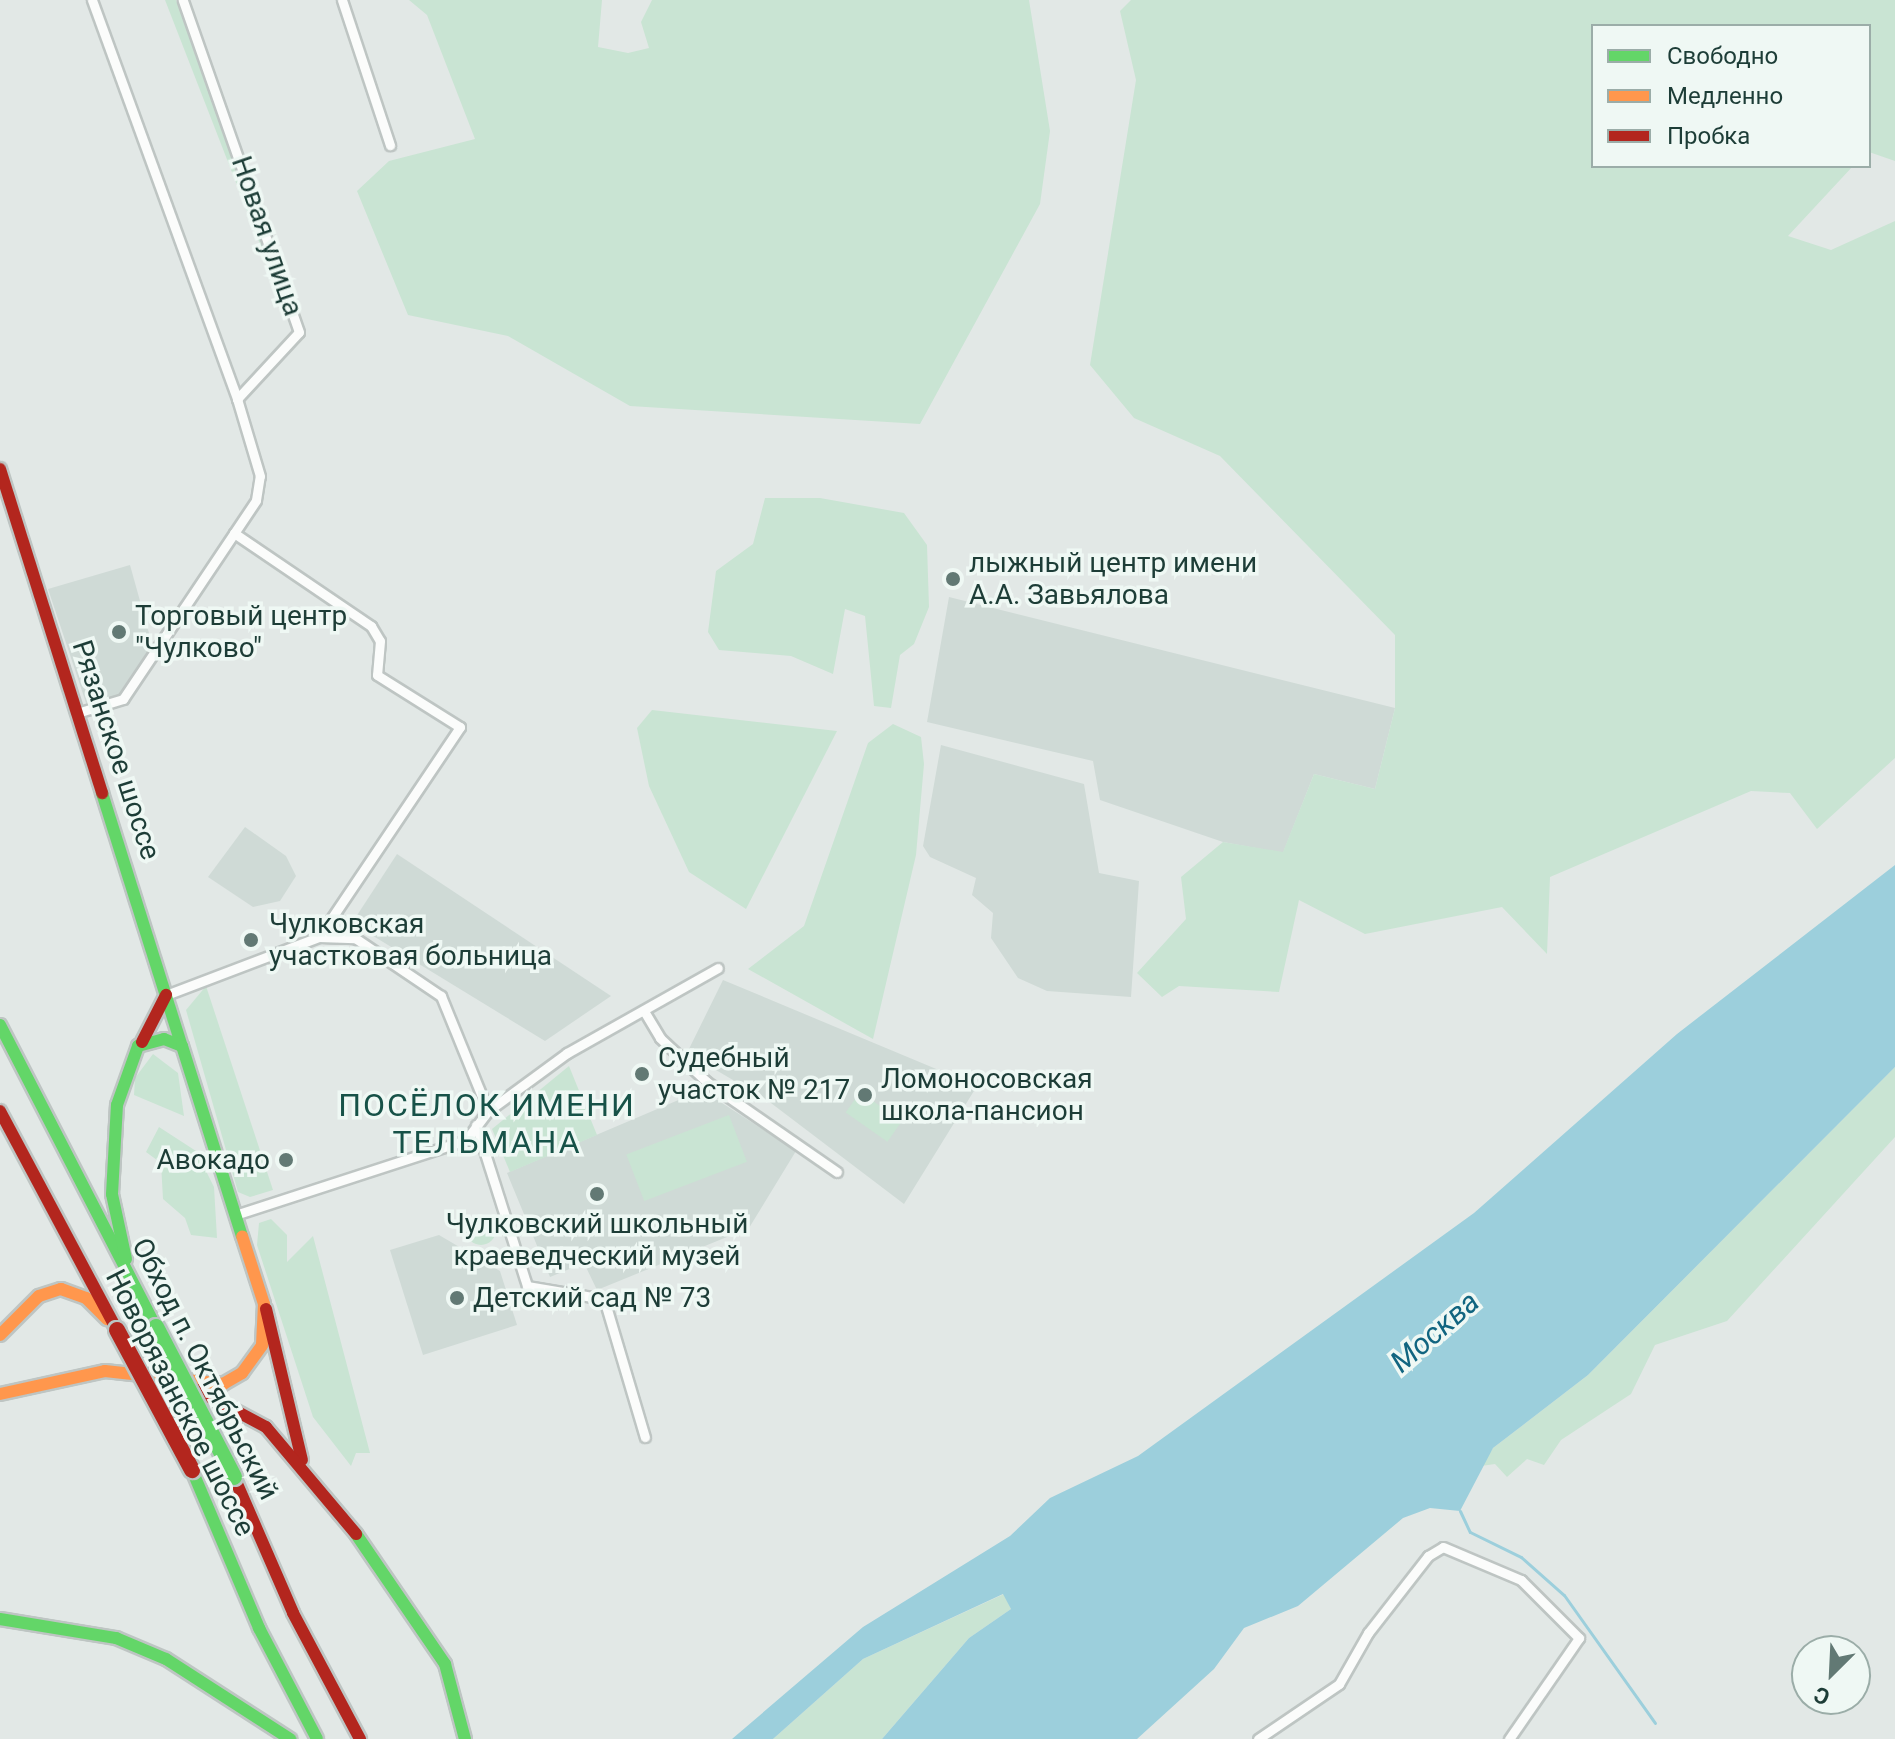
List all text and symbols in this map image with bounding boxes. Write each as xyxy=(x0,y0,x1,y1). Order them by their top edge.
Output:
legend xyxy=(1591,24,1871,168)
text: Свободно xyxy=(1667,42,1778,70)
text: Медленно xyxy=(1667,82,1783,110)
text: Пробка xyxy=(1667,122,1750,150)
street label: Новая улица xyxy=(224,152,310,320)
place label: лыжный центр имени А.А. Завьялова xyxy=(969,546,1257,612)
marker: лыжный центр имени А.А. Завьялова xyxy=(944,570,962,588)
place label: Торговый центр "Чулково" xyxy=(135,599,347,665)
marker: Торговый центр "Чулково" xyxy=(110,623,128,641)
street label: Рязанское шоссе xyxy=(65,636,167,864)
place label: Чулковская участковая больница xyxy=(269,907,552,973)
marker: Чулковская участковая больница xyxy=(240,929,262,951)
place label: Судебный участок № 217 xyxy=(658,1041,850,1107)
place label: Ломоносовская школа-пансион xyxy=(881,1062,1093,1128)
marker: Судебный участок № 217 xyxy=(633,1065,651,1083)
marker: Ломоносовская школа-пансион xyxy=(856,1086,874,1104)
district label: ПОСЁЛОК ИМЕНИ ТЕЛЬМАНА xyxy=(338,1087,636,1162)
place label: Авокадо xyxy=(157,1143,270,1177)
marker: Авокадо xyxy=(277,1151,295,1169)
marker: Чулковский школьный краеведческий музей xyxy=(588,1185,606,1203)
place label: Чулковский школьный краеведческий музей xyxy=(446,1207,748,1273)
street label: Обход п. Октябрьский xyxy=(124,1233,286,1505)
street label: Новорязанское шоссе xyxy=(98,1264,262,1542)
place label: Детский сад № 73 xyxy=(473,1281,711,1315)
water label: Москва xyxy=(1383,1284,1487,1380)
marker: Детский сад № 73 xyxy=(448,1289,466,1307)
north arrow xyxy=(1791,1635,1871,1715)
text: С xyxy=(1810,1681,1834,1710)

